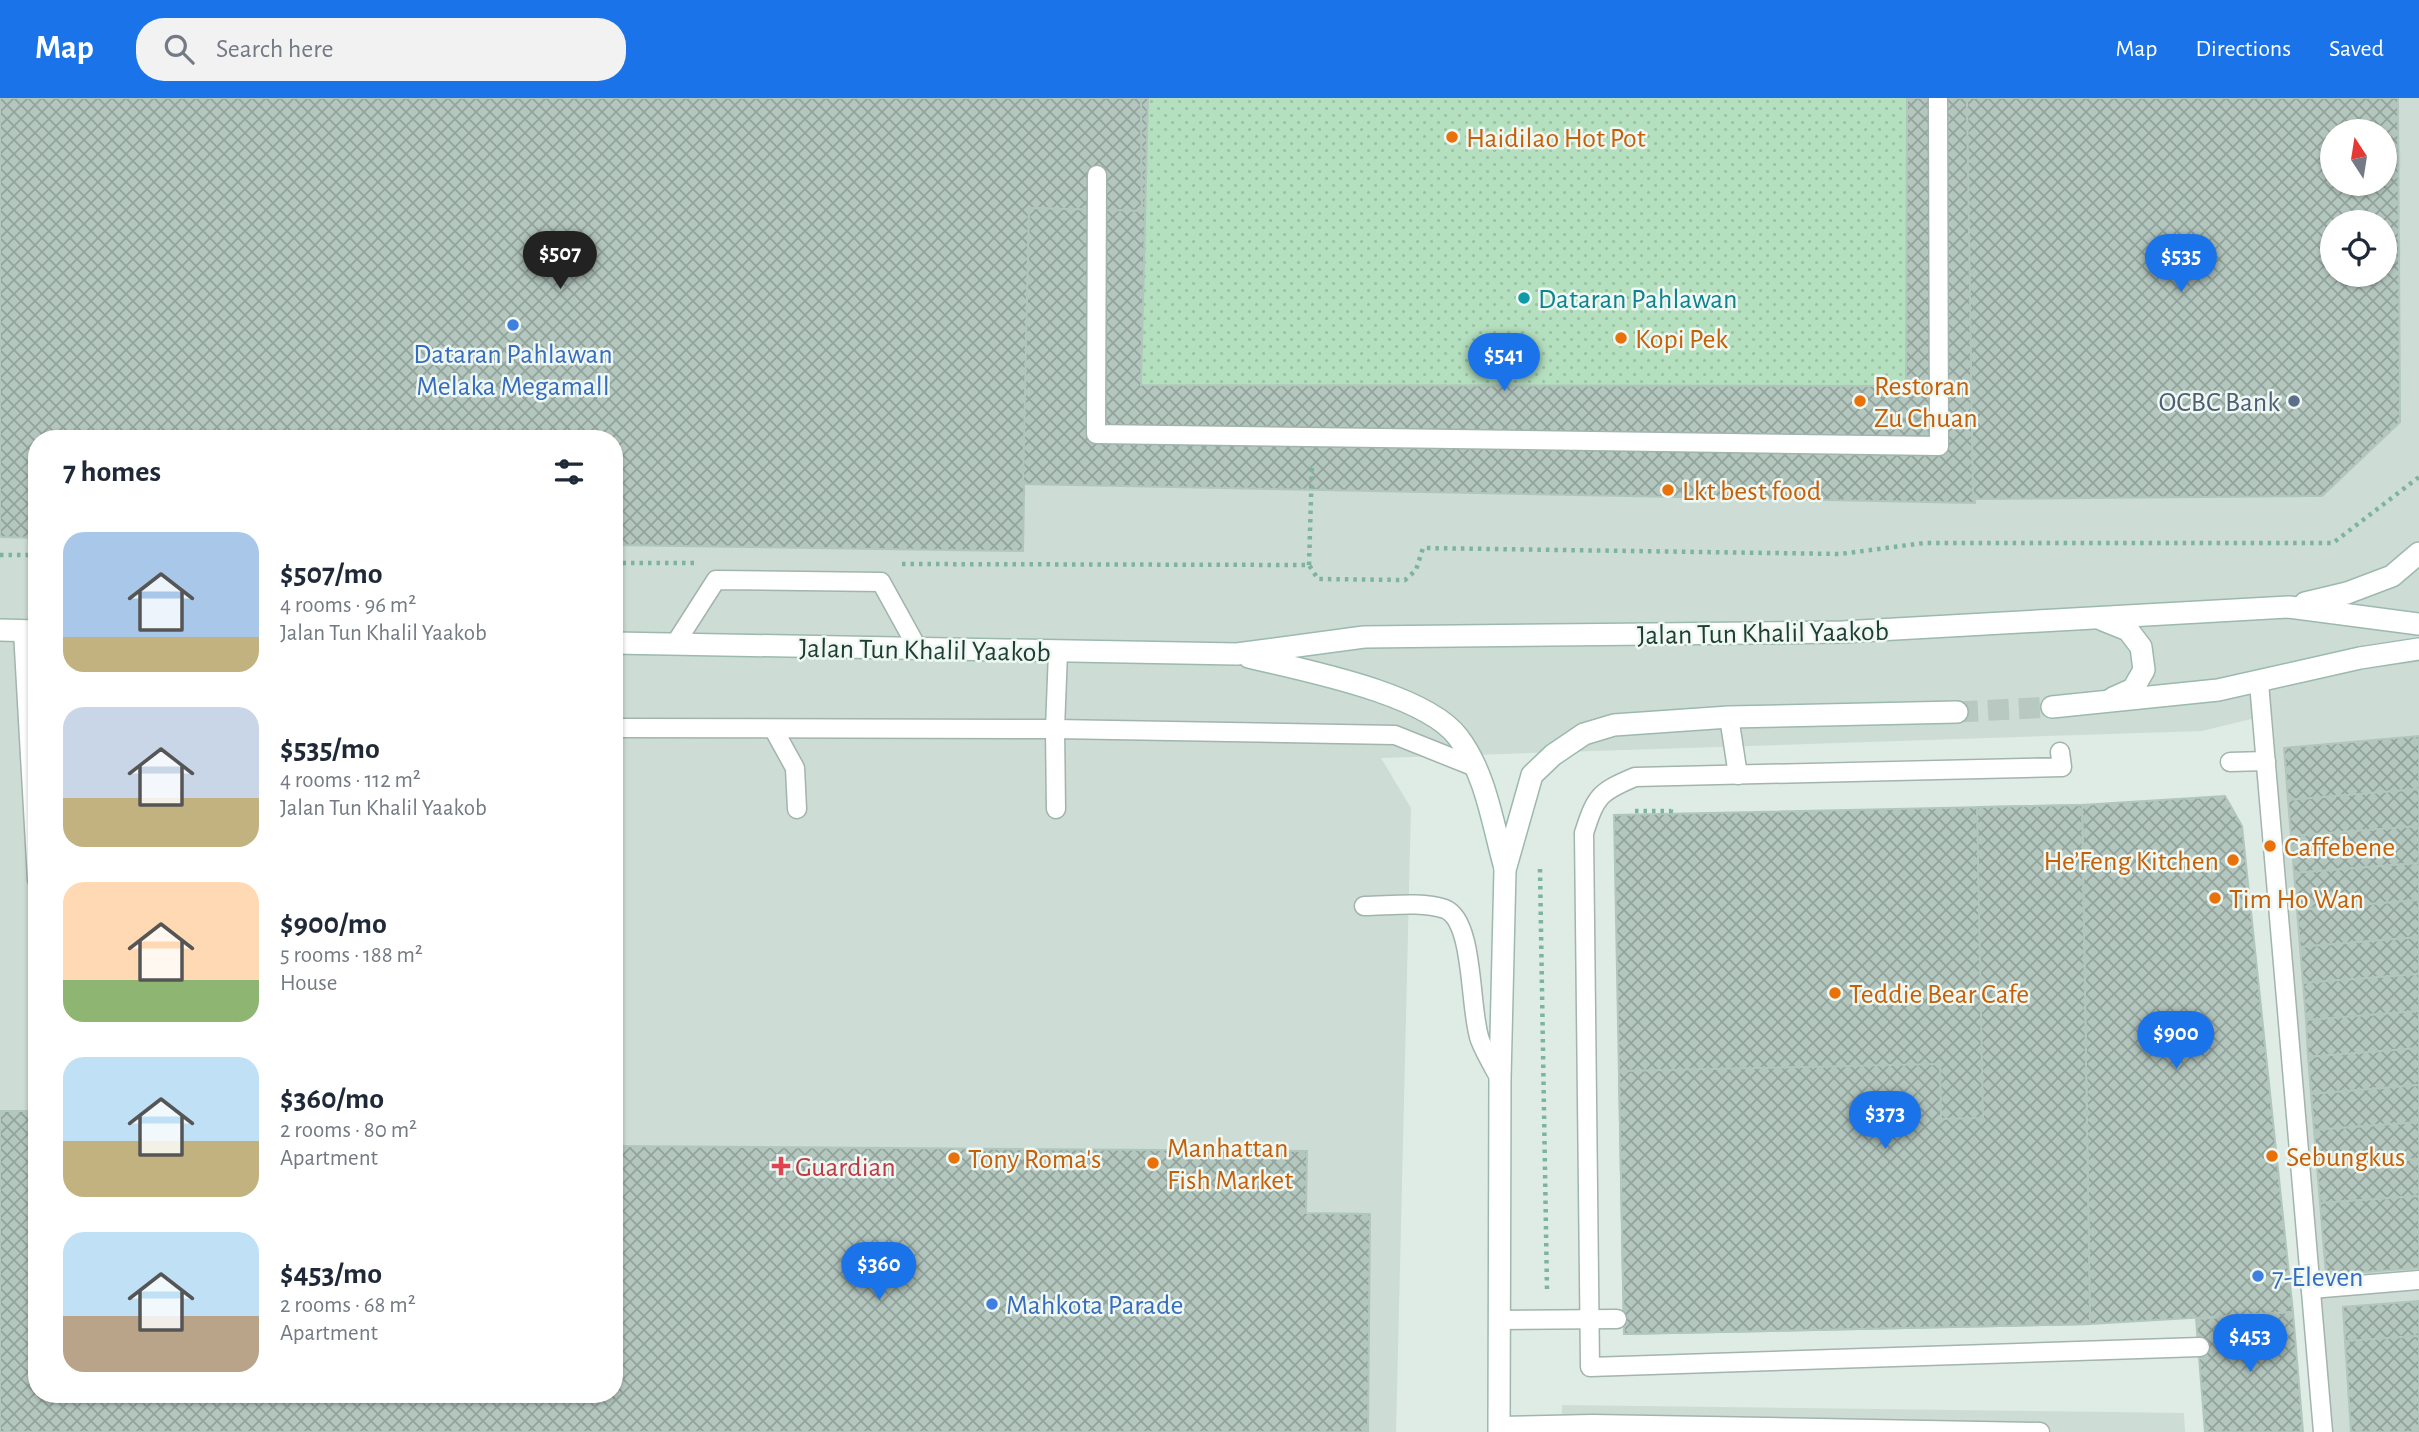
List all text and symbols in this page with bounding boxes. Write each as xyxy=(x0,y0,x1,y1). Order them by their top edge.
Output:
search box xyxy=(136,18,626,81)
icon: search xyxy=(160,30,198,68)
text: Map xyxy=(35,32,94,65)
text: Search here xyxy=(216,36,334,62)
text: Map xyxy=(2115,37,2157,61)
text: Directions xyxy=(2195,37,2291,61)
text: Saved xyxy=(2329,37,2384,61)
north arrow xyxy=(2320,119,2398,196)
map controls xyxy=(2320,119,2397,287)
place label: Haidilao Hot Pot xyxy=(1466,125,1646,153)
marker: Haidilao Hot Pot xyxy=(1444,129,1460,145)
button: locate xyxy=(2320,210,2397,287)
pin: $507 xyxy=(519,232,601,291)
pin: $535 xyxy=(2140,234,2222,294)
text: $507 xyxy=(539,242,581,265)
text: $535 xyxy=(2161,245,2201,268)
place label: Dataran Pahlawan xyxy=(1538,286,1737,314)
marker: Dataran Pahlawan xyxy=(1516,290,1532,306)
marker: Dataran Pahlawan Melaka Megamall xyxy=(505,317,521,333)
place label: Kopi Pek xyxy=(1635,326,1728,354)
marker: Kopi Pek xyxy=(1613,330,1629,346)
pin: $541 xyxy=(1463,334,1545,393)
place label: Dataran Pahlawan Melaka Megamall xyxy=(413,341,613,401)
text: $541 xyxy=(1484,344,1524,367)
place label: Restoran Zu Chuan xyxy=(1874,373,1978,433)
place label: OCBC Bank xyxy=(2159,389,2280,417)
marker: Restoran Zu Chuan xyxy=(1852,393,1868,409)
marker: OCBC Bank xyxy=(2286,393,2302,409)
icon: filters xyxy=(550,453,588,491)
text: 7 homes xyxy=(63,457,161,487)
place label: Lkt best food xyxy=(1682,478,1821,506)
marker: Lkt best food xyxy=(1660,482,1676,498)
text: $507/mo xyxy=(280,559,383,589)
icon: home xyxy=(119,560,203,644)
text: 4 rooms · 96 m² xyxy=(280,594,416,617)
street label: Jalan Tun Khalil Yaakob xyxy=(1637,618,1889,650)
text: Jalan Tun Khalil Yaakob xyxy=(280,622,487,645)
street label: Jalan Tun Khalil Yaakob xyxy=(799,635,1051,667)
text: $535/mo xyxy=(280,734,380,764)
icon: home xyxy=(119,735,203,819)
text: 4 rooms · 112 m² xyxy=(280,769,421,792)
text: Jalan Tun Khalil Yaakob xyxy=(280,797,487,820)
place label: Caffebene xyxy=(2284,834,2395,862)
marker: Caffebene xyxy=(2262,838,2278,854)
place label: He’Feng Kitchen xyxy=(2043,848,2219,876)
marker: He’Feng Kitchen xyxy=(2225,852,2241,868)
place label: Tim Ho Wan xyxy=(2229,886,2364,914)
marker: Tim Ho Wan xyxy=(2207,890,2223,906)
text: $900/mo xyxy=(280,909,387,939)
icon: home xyxy=(119,910,203,994)
text: 5 rooms · 188 m² xyxy=(280,944,423,967)
text: House xyxy=(280,972,337,995)
place label: Teddie Bear Cafe xyxy=(1849,981,2029,1009)
marker: Teddie Bear Cafe xyxy=(1827,985,1843,1001)
pin: $900 xyxy=(2135,1012,2217,1071)
text: $900 xyxy=(2153,1022,2199,1045)
text: $360/mo xyxy=(280,1084,384,1114)
icon: home xyxy=(119,1085,203,1169)
pin: $373 xyxy=(1844,1091,1926,1151)
text: $373 xyxy=(1865,1102,1905,1125)
text: 2 rooms · 80 m² xyxy=(280,1119,417,1142)
place label: Manhattan Fish Market xyxy=(1167,1135,1293,1195)
place label: Sebungkus xyxy=(2286,1144,2405,1172)
place label: Tony Roma's xyxy=(968,1146,1101,1174)
text: Apartment xyxy=(280,1147,378,1170)
marker: Sebungkus xyxy=(2264,1148,2280,1164)
marker: Tony Roma's xyxy=(946,1150,962,1166)
place label: Guardian xyxy=(795,1154,896,1182)
marker: Manhattan Fish Market xyxy=(1145,1155,1161,1171)
marker: Guardian xyxy=(773,1158,789,1174)
pin: $360 xyxy=(838,1242,920,1302)
text: $360 xyxy=(857,1253,901,1276)
text: $453/mo xyxy=(280,1259,382,1289)
icon: home xyxy=(119,1260,203,1344)
place label: 7-Eleven xyxy=(2272,1264,2364,1292)
marker: 7-Eleven xyxy=(2250,1268,2266,1284)
place label: Mahkota Parade xyxy=(1006,1292,1183,1320)
text: 2 rooms · 68 m² xyxy=(280,1294,416,1317)
marker: Mahkota Parade xyxy=(984,1296,1000,1312)
pin: $453 xyxy=(2209,1314,2291,1374)
text: Apartment xyxy=(280,1322,378,1345)
text: $453 xyxy=(2229,1325,2271,1348)

